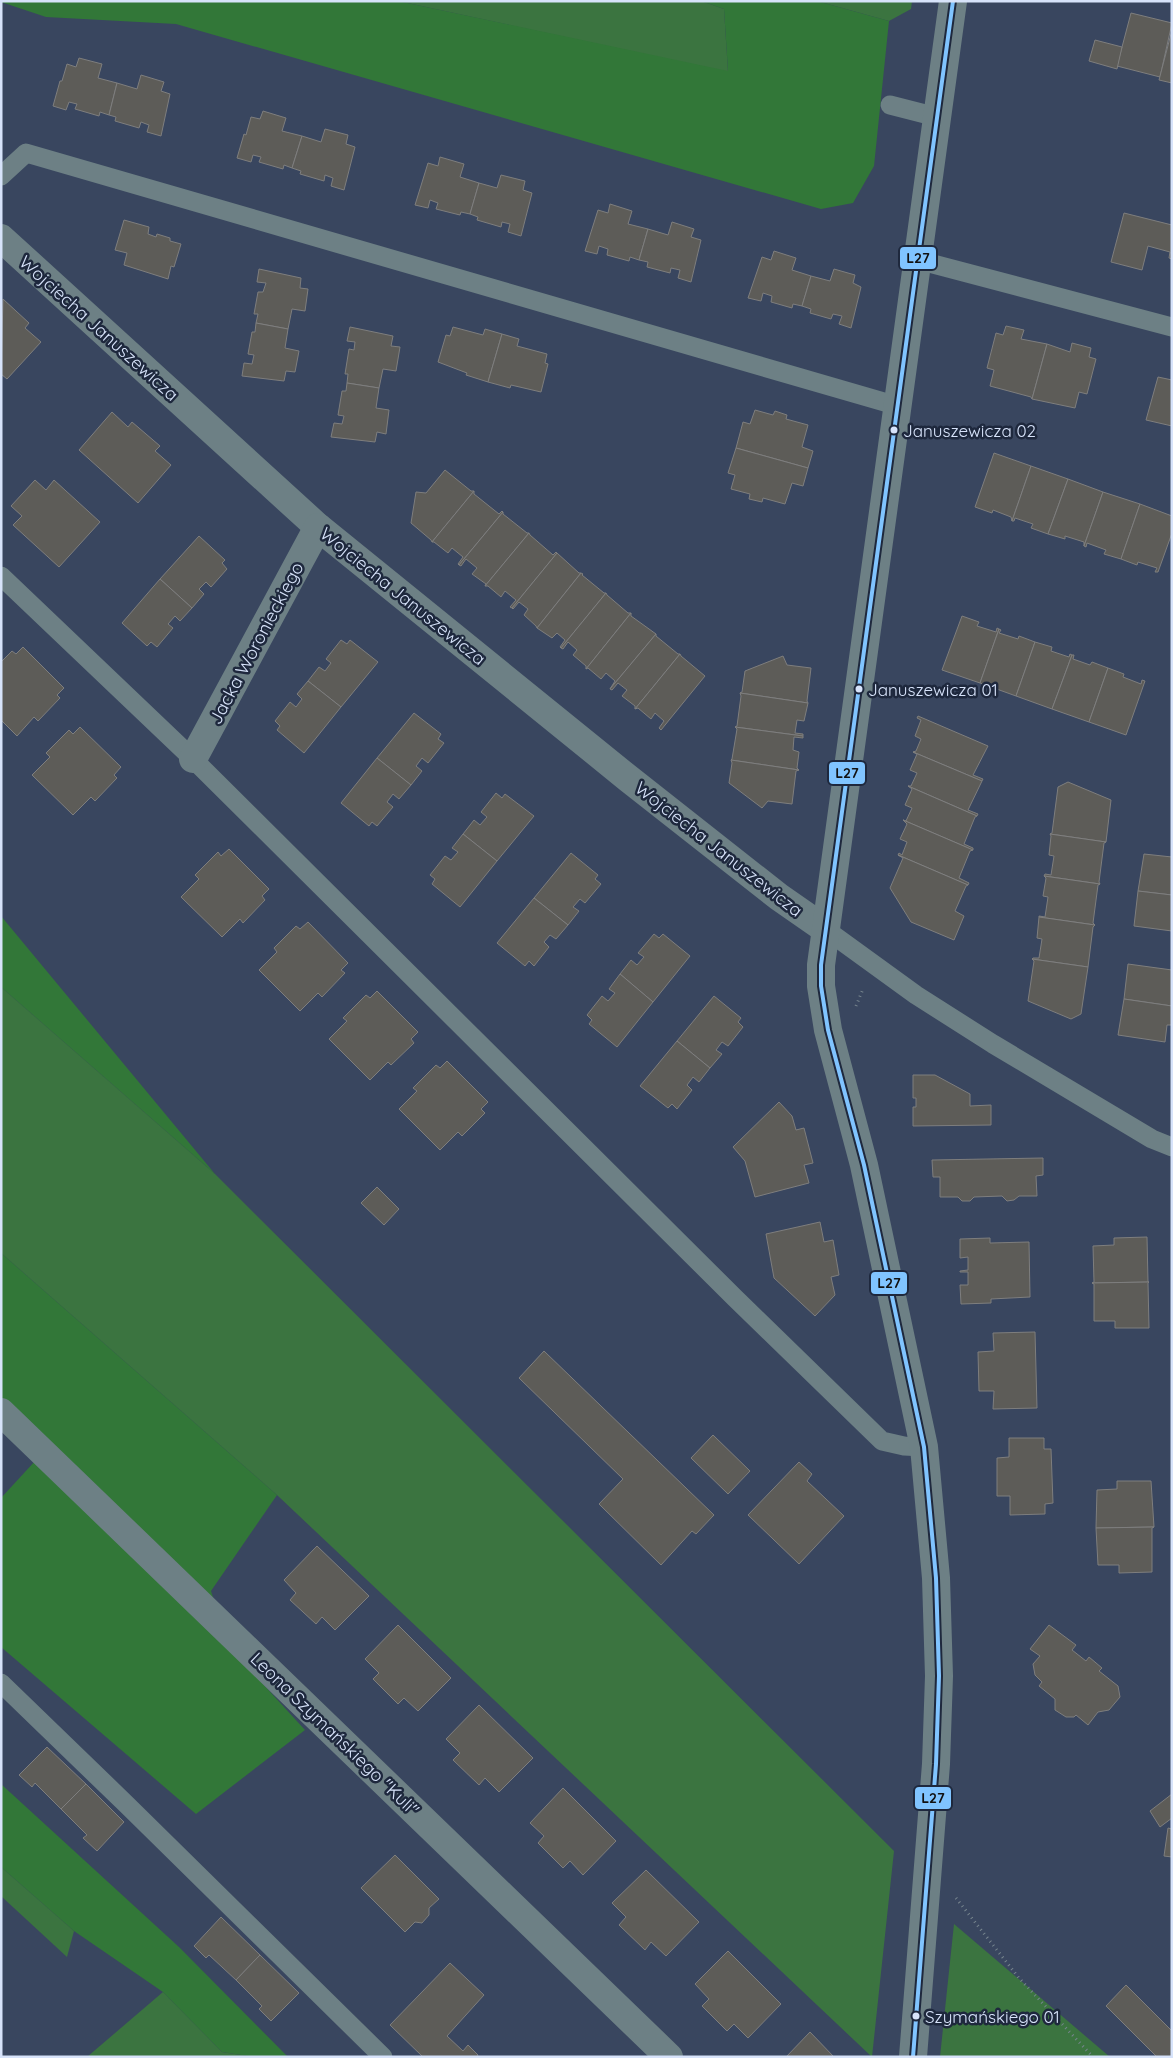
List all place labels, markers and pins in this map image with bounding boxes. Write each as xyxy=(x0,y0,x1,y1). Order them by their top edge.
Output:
place label: Januszewicza 02 xyxy=(903,420,1036,441)
marker: Januszewicza 02 xyxy=(889,425,899,435)
place label: Januszewicza 01 xyxy=(868,679,998,700)
marker: Januszewicza 01 xyxy=(854,684,864,694)
place label: Szymańskiego 01 xyxy=(925,2006,1060,2027)
marker: Szymańskiego 01 xyxy=(911,2011,921,2021)

